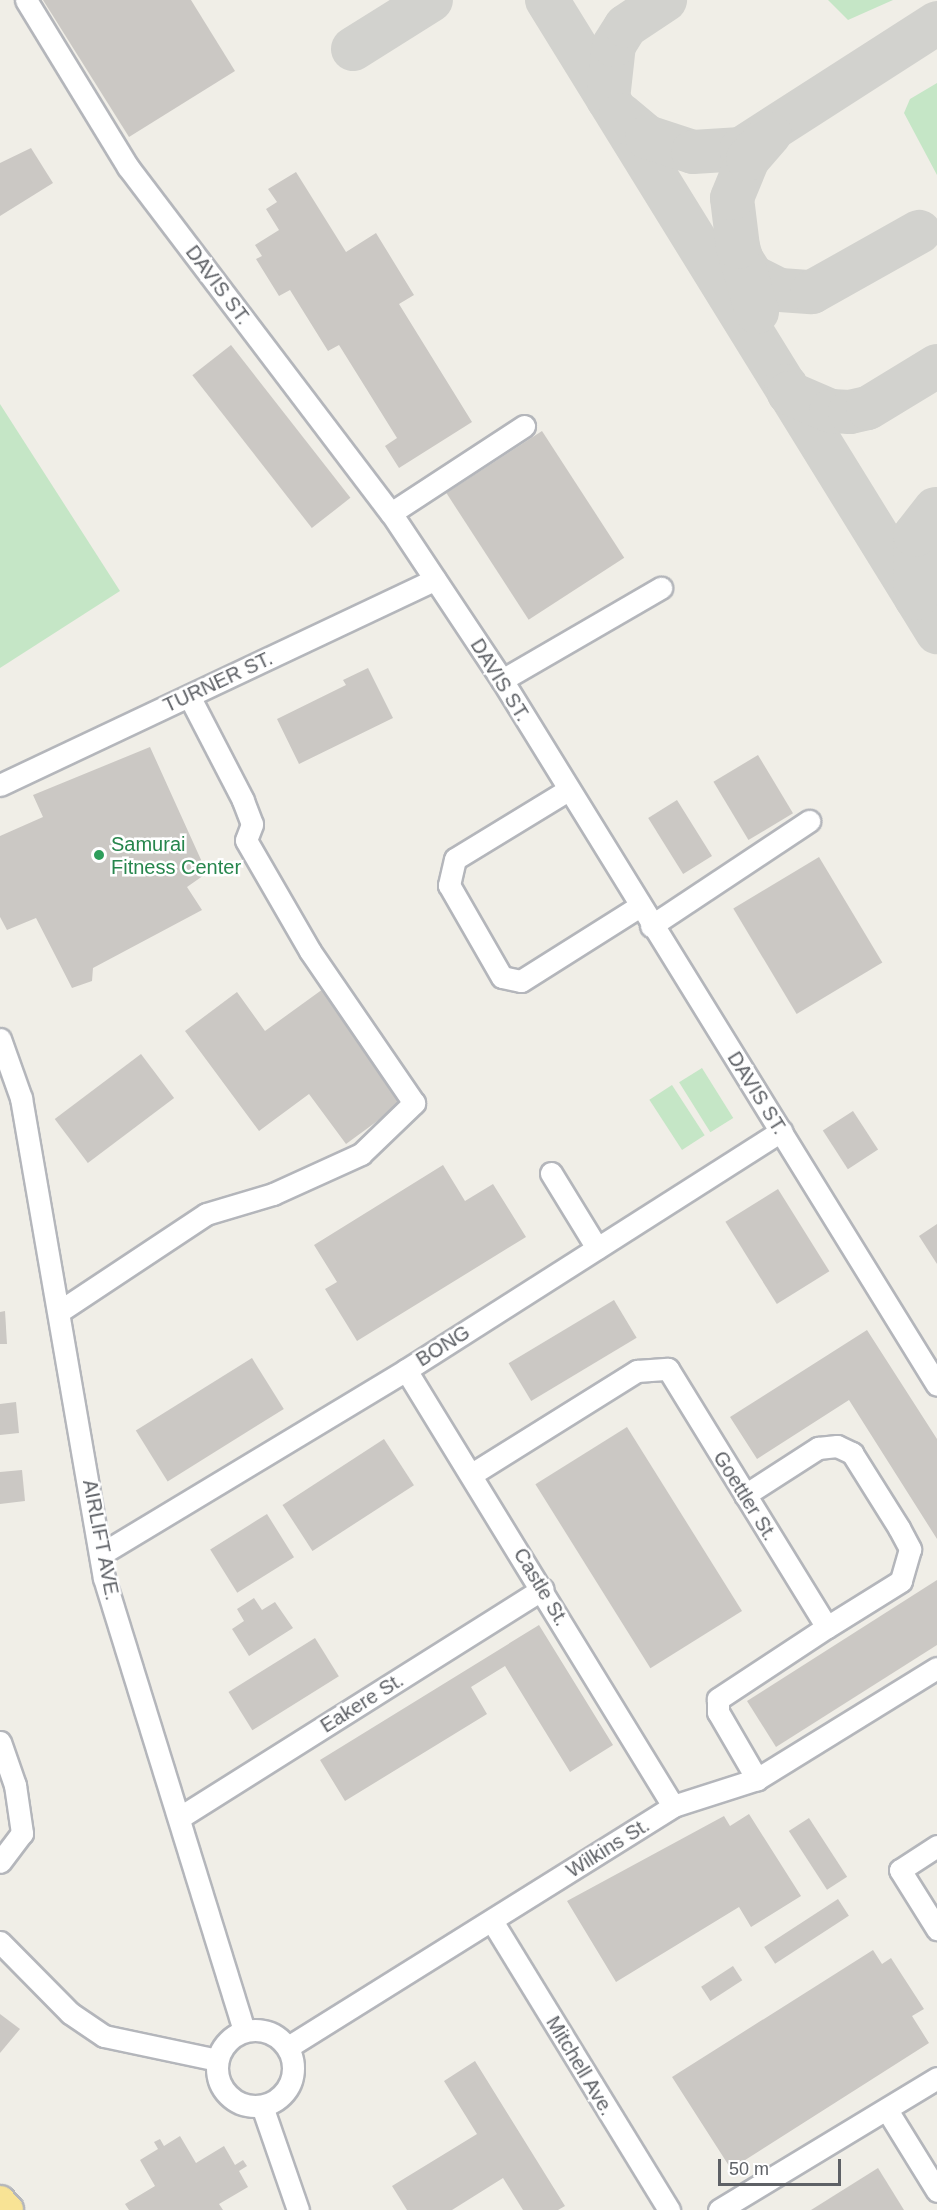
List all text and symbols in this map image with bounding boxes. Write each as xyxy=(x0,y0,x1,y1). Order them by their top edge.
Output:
street label: DAVIS ST. xyxy=(180,241,256,329)
street label: DAVIS ST. xyxy=(465,634,535,726)
street label: TURNER ST. xyxy=(160,646,276,718)
place label: Samurai Fitness Center xyxy=(111,832,241,879)
marker: Samurai Fitness Center xyxy=(92,848,106,862)
street label: DAVIS ST. xyxy=(722,1047,792,1139)
street label: BONG xyxy=(412,1320,474,1372)
street label: Goettler St. xyxy=(708,1447,782,1545)
street label: AIRLIFT AVE. xyxy=(77,1477,125,1603)
street label: Castle St. xyxy=(508,1544,574,1630)
street label: Eakere St. xyxy=(316,1668,408,1738)
street label: Wilkins St. xyxy=(562,1813,654,1883)
street label: Mitchell Ave. xyxy=(541,2011,619,2121)
scale bar xyxy=(721,2147,844,2185)
text: 50 m xyxy=(729,2159,769,2179)

